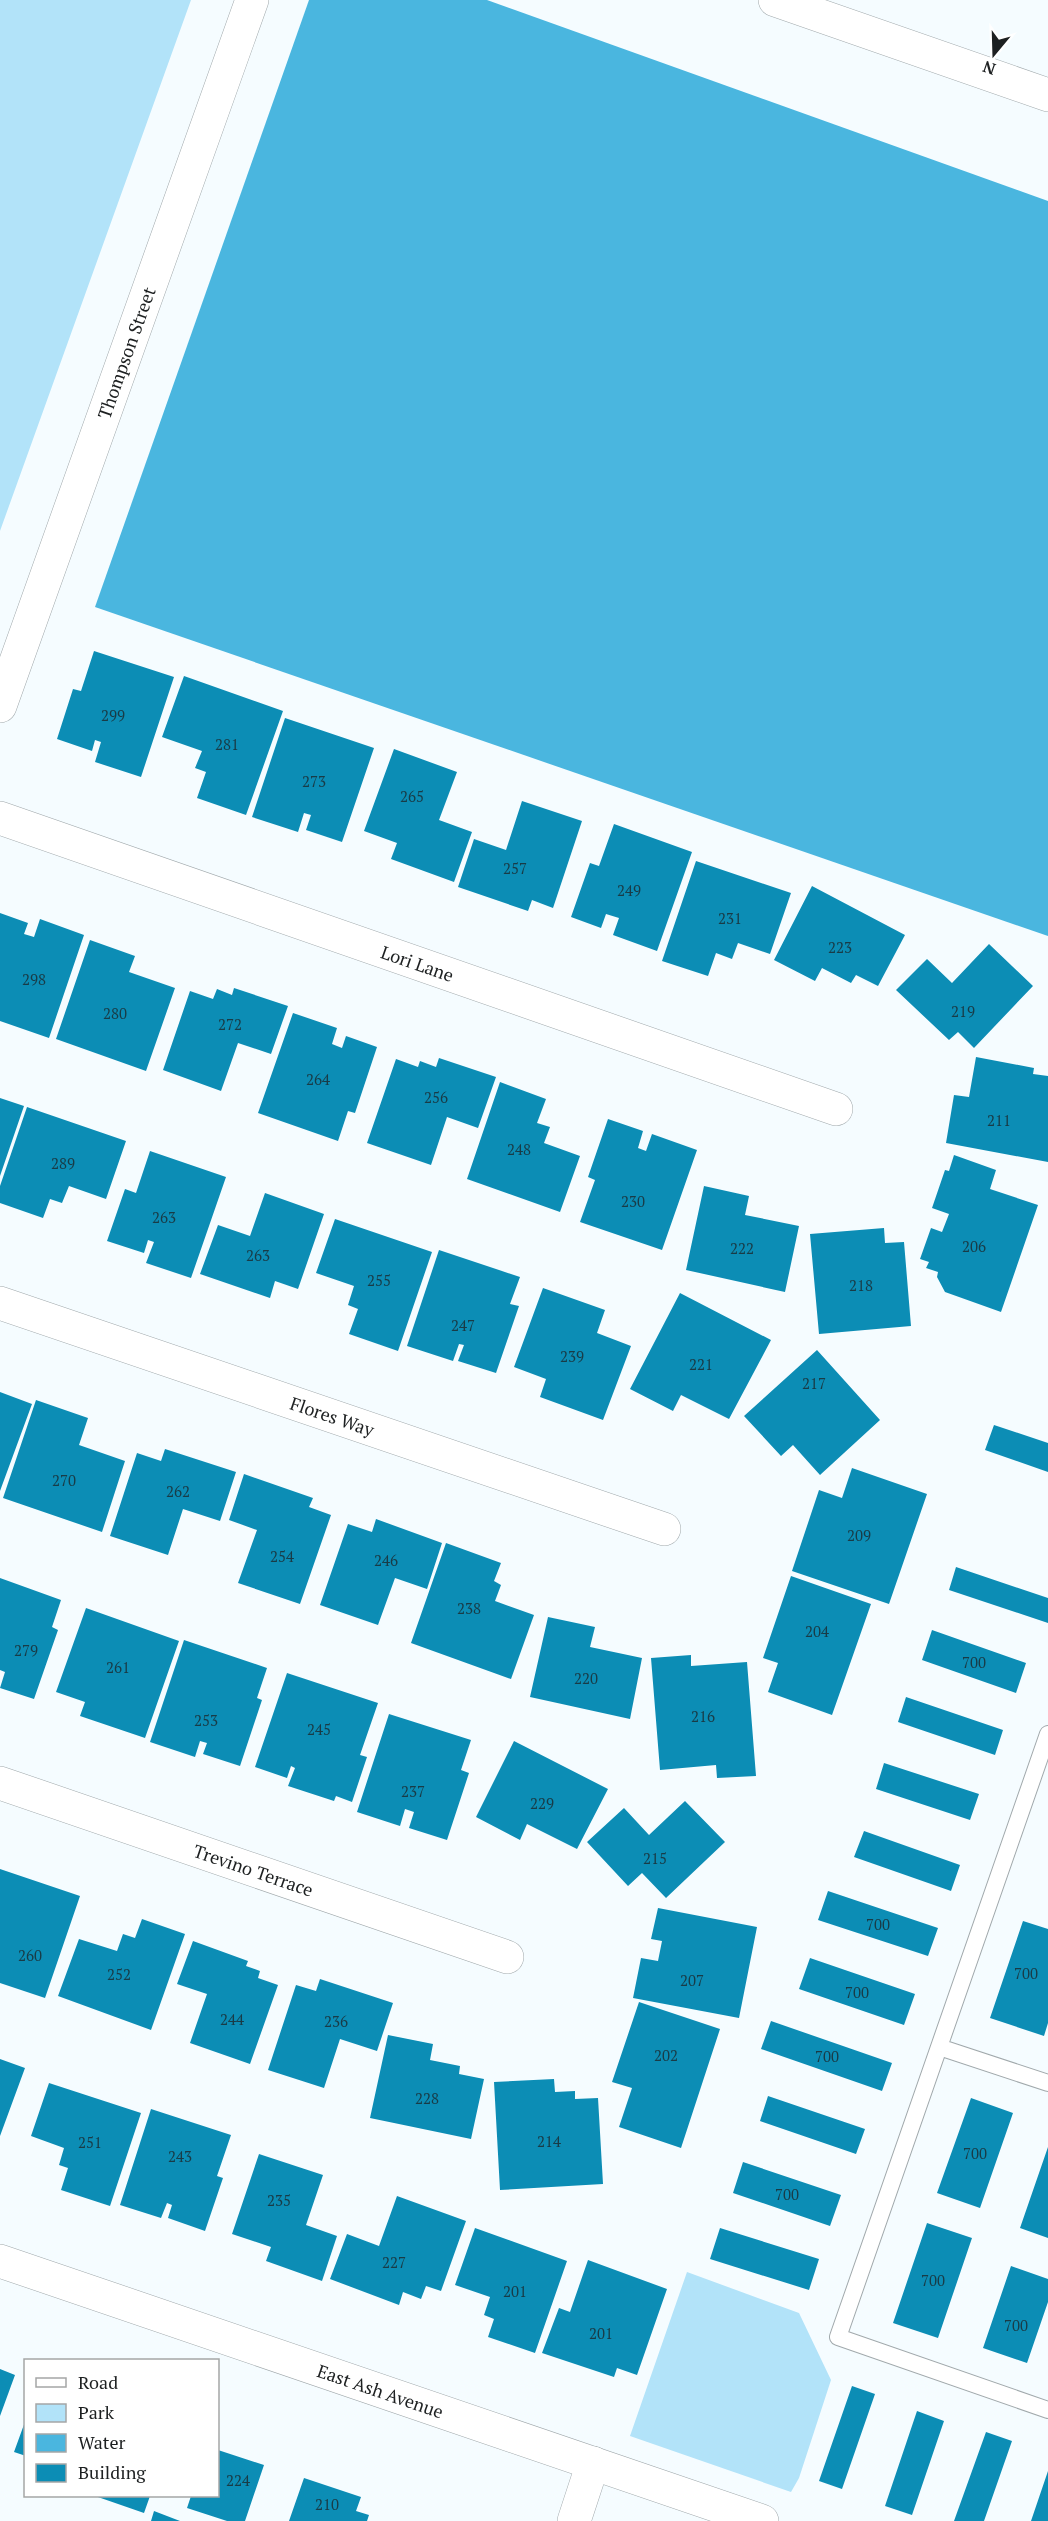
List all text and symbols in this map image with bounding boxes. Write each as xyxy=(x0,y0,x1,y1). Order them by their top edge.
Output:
north arrow xyxy=(964,24,1024,84)
text: N xyxy=(980,56,998,81)
street label: Thompson Street xyxy=(92,283,161,422)
house number: 299 xyxy=(101,705,125,725)
house number: 281 xyxy=(215,734,239,754)
house number: 273 xyxy=(302,771,326,791)
house number: 265 xyxy=(400,786,424,806)
house number: 257 xyxy=(503,858,527,878)
house number: 249 xyxy=(617,880,641,900)
house number: 231 xyxy=(718,908,742,928)
house number: 223 xyxy=(828,937,852,957)
street label: Lori Lane xyxy=(378,940,457,987)
house number: 298 xyxy=(22,969,46,989)
house number: 219 xyxy=(951,1001,975,1021)
house number: 280 xyxy=(103,1003,127,1023)
house number: 272 xyxy=(218,1014,242,1034)
house number: 264 xyxy=(306,1069,330,1089)
house number: 256 xyxy=(424,1087,448,1107)
house number: 211 xyxy=(987,1110,1011,1130)
house number: 248 xyxy=(507,1139,531,1159)
house number: 289 xyxy=(51,1153,75,1173)
house number: 230 xyxy=(621,1191,645,1211)
house number: 263 xyxy=(152,1207,176,1227)
house number: 206 xyxy=(962,1236,986,1256)
house number: 222 xyxy=(730,1238,754,1258)
house number: 263 xyxy=(246,1245,270,1265)
house number: 255 xyxy=(367,1270,391,1290)
house number: 218 xyxy=(849,1275,873,1295)
house number: 247 xyxy=(451,1315,475,1335)
house number: 239 xyxy=(560,1346,584,1366)
house number: 221 xyxy=(689,1354,713,1374)
house number: 217 xyxy=(802,1373,826,1393)
street label: Flores Way xyxy=(287,1391,378,1442)
house number: 270 xyxy=(52,1470,76,1490)
house number: 262 xyxy=(166,1481,190,1501)
house number: 209 xyxy=(847,1525,871,1545)
house number: 254 xyxy=(270,1546,294,1566)
house number: 246 xyxy=(374,1550,398,1570)
house number: 238 xyxy=(457,1598,481,1618)
house number: 204 xyxy=(805,1621,829,1641)
house number: 279 xyxy=(14,1640,38,1660)
house number: 700 xyxy=(962,1652,986,1672)
house number: 261 xyxy=(106,1657,130,1677)
house number: 220 xyxy=(574,1668,598,1688)
house number: 216 xyxy=(691,1706,715,1726)
house number: 253 xyxy=(194,1710,218,1730)
house number: 245 xyxy=(307,1719,331,1739)
house number: 237 xyxy=(401,1781,425,1801)
house number: 229 xyxy=(530,1793,554,1813)
street label: Trevino Terrace xyxy=(190,1838,317,1902)
house number: 215 xyxy=(643,1848,667,1868)
house number: 700 xyxy=(866,1914,890,1934)
house number: 260 xyxy=(18,1945,42,1965)
house number: 700 xyxy=(1014,1963,1038,1983)
house number: 252 xyxy=(107,1964,131,1984)
house number: 207 xyxy=(680,1970,704,1990)
house number: 700 xyxy=(845,1982,869,2002)
house number: 244 xyxy=(220,2009,244,2029)
house number: 236 xyxy=(324,2011,348,2031)
house number: 202 xyxy=(654,2045,678,2065)
house number: 700 xyxy=(815,2046,839,2066)
house number: 228 xyxy=(415,2088,439,2108)
house number: 214 xyxy=(537,2131,561,2151)
house number: 251 xyxy=(78,2132,102,2152)
house number: 700 xyxy=(963,2143,987,2163)
house number: 243 xyxy=(168,2146,192,2166)
house number: 700 xyxy=(775,2184,799,2204)
house number: 235 xyxy=(267,2190,291,2210)
house number: 227 xyxy=(382,2252,406,2272)
house number: 700 xyxy=(921,2270,945,2290)
house number: 201 xyxy=(503,2281,527,2301)
house number: 700 xyxy=(1004,2315,1028,2335)
house number: 201 xyxy=(589,2323,613,2343)
street label: East Ash Avenue xyxy=(314,2358,447,2423)
legend xyxy=(24,2359,219,2497)
text: Road xyxy=(78,2370,118,2394)
text: Park xyxy=(78,2400,115,2424)
text: Water xyxy=(78,2430,125,2454)
text: Building xyxy=(78,2460,146,2484)
house number: 224 xyxy=(226,2470,250,2490)
house number: 210 xyxy=(315,2494,339,2514)

